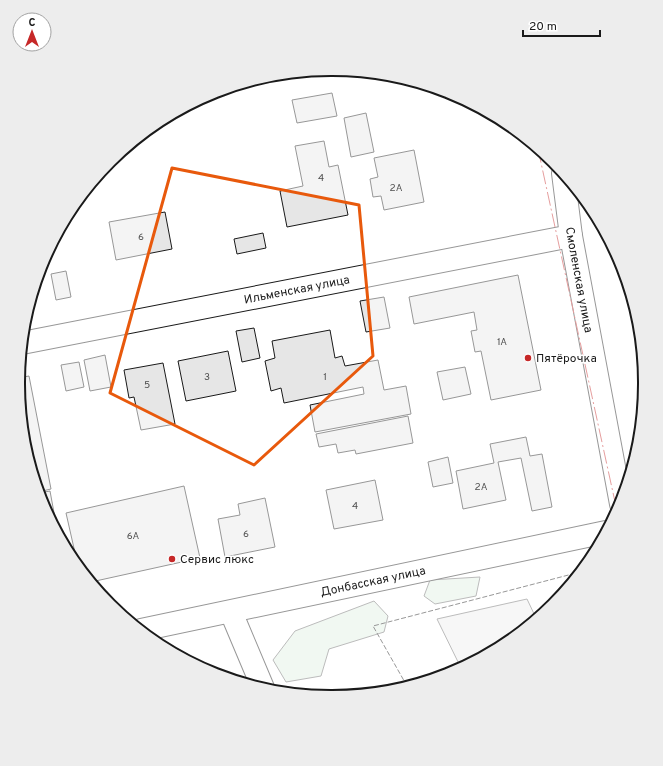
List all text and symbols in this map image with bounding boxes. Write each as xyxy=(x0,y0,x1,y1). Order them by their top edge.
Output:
north arrow xyxy=(12,12,52,52)
scale bar xyxy=(523,12,600,38)
text: С xyxy=(28,16,36,30)
text: 20 m xyxy=(529,19,557,35)
house number: 4 xyxy=(318,172,324,185)
house number: 2А xyxy=(390,182,403,195)
street label: Смоленская улица xyxy=(561,226,596,334)
house number: 6 xyxy=(138,231,144,244)
street label: Ильменская улица xyxy=(243,272,351,309)
house number: 1А xyxy=(497,336,507,349)
place label: Пятёрочка xyxy=(536,351,597,367)
marker: Пятёрочка xyxy=(523,353,533,363)
house number: 3 xyxy=(204,371,210,384)
house number: 1 xyxy=(323,371,327,384)
house number: 5 xyxy=(144,379,150,392)
house number: 2А xyxy=(475,481,488,494)
house number: 4 xyxy=(352,500,358,513)
house number: 6 xyxy=(243,528,249,541)
house number: 6А xyxy=(127,530,139,543)
place label: Сервис люкс xyxy=(180,552,254,568)
marker: Сервис люкс xyxy=(167,554,177,564)
street label: Донбасская улица xyxy=(319,563,427,601)

